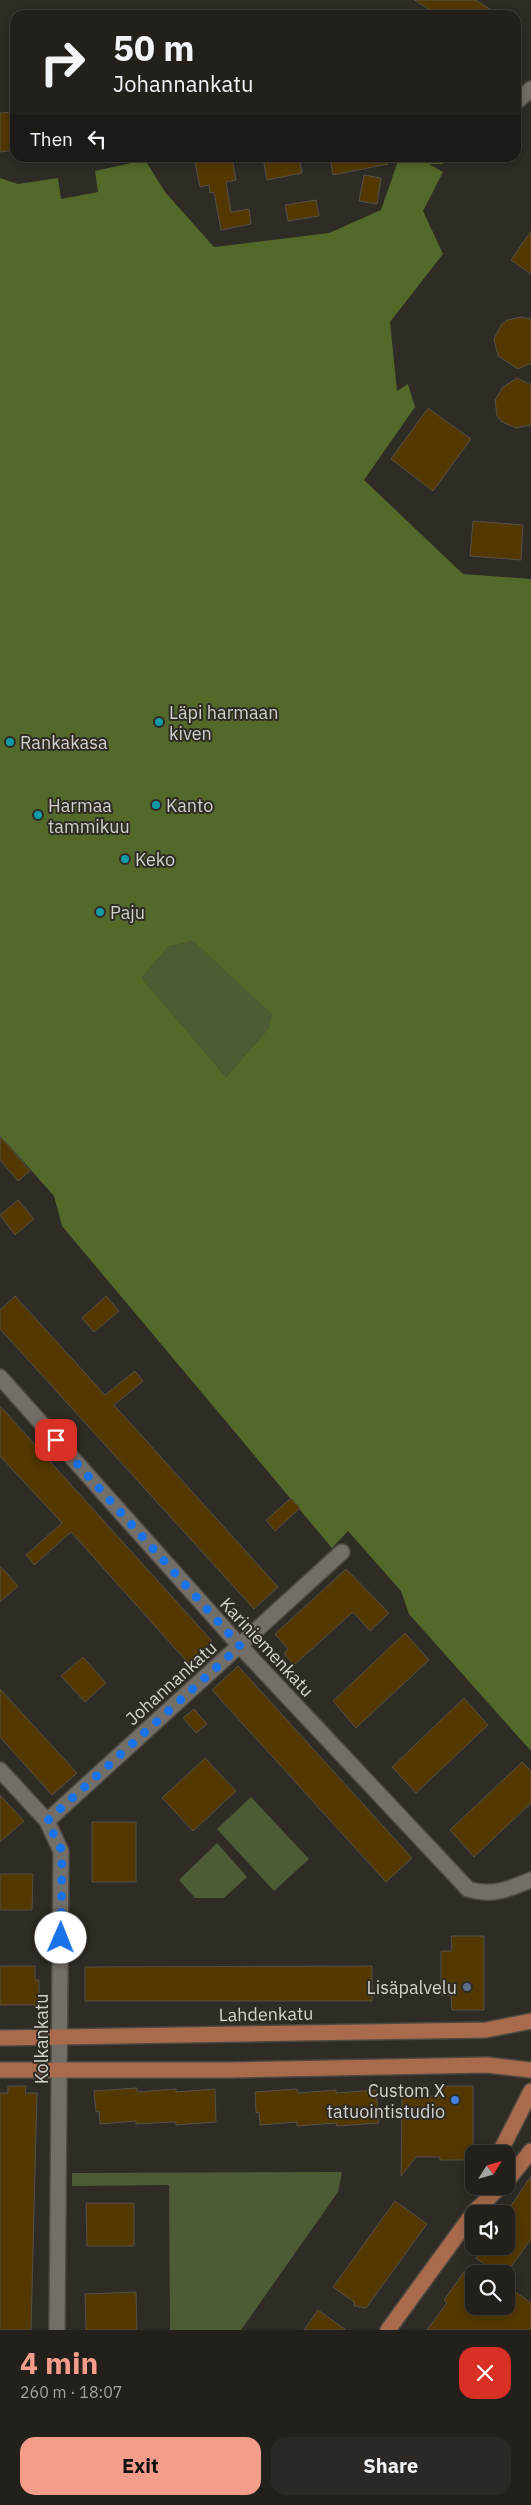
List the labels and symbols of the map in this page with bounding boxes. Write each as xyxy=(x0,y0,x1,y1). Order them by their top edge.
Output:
place label: Läpi harmaan kiven xyxy=(169,701,278,745)
marker: Läpi harmaan kiven xyxy=(153,716,165,728)
place label: Rankakasa xyxy=(20,731,108,754)
marker: Rankakasa xyxy=(4,736,16,748)
place label: Harmaa tammikuu xyxy=(48,794,130,838)
place label: Kanto xyxy=(166,794,213,817)
marker: Kanto xyxy=(150,799,162,811)
marker: Harmaa tammikuu xyxy=(32,809,44,821)
place label: Keko xyxy=(135,848,175,871)
marker: Keko xyxy=(119,853,131,865)
place label: Paju xyxy=(110,901,145,924)
marker: Paju xyxy=(94,906,106,918)
pin xyxy=(35,1419,77,1461)
street label: Kariniemenkatu xyxy=(215,1592,319,1702)
street label: Johannankatu xyxy=(121,1636,221,1730)
position arrow xyxy=(34,1911,86,1963)
place label: Lisäpalvelu xyxy=(367,1976,457,1999)
marker: Lisäpalvelu xyxy=(461,1981,473,1993)
street label: Kolkankatu xyxy=(30,1994,53,2084)
street label: Lahdenkatu xyxy=(218,2002,314,2026)
place label: Custom X tatuointistudio xyxy=(327,2079,445,2123)
marker: Custom X tatuointistudio xyxy=(449,2094,461,2106)
north arrow xyxy=(465,2145,515,2195)

